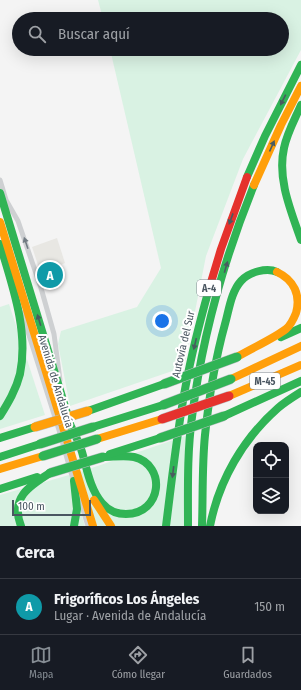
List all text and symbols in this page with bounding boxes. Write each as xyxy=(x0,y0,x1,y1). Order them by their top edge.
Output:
search box xyxy=(12,12,289,56)
icon: search xyxy=(26,23,48,45)
text: Buscar aquí xyxy=(58,25,130,43)
one-way arrow xyxy=(280,94,286,105)
one-way arrow xyxy=(269,140,275,151)
one-way arrow xyxy=(228,213,234,225)
one-way arrow xyxy=(22,236,28,248)
pin: A xyxy=(37,260,63,290)
one-way arrow xyxy=(223,261,229,273)
road number: A-4 xyxy=(197,280,221,296)
street label: Autovía del Sur xyxy=(169,309,198,379)
your location xyxy=(152,311,172,331)
one-way arrow xyxy=(36,314,42,326)
street label: Avenida de Andalucía xyxy=(35,333,76,429)
one-way arrow xyxy=(192,338,198,350)
road number: M-45 xyxy=(250,373,280,389)
map controls xyxy=(253,442,289,514)
button: locate xyxy=(253,442,289,478)
one-way arrow xyxy=(170,466,176,478)
button: layers xyxy=(253,478,289,514)
scale bar xyxy=(12,498,91,517)
text: 100 m xyxy=(18,500,45,513)
text: Cerca xyxy=(16,542,55,563)
text: Frigoríficos Los Ángeles xyxy=(54,590,199,608)
text: A xyxy=(25,599,33,614)
text: 150 m xyxy=(254,599,285,614)
text: Lugar · Avenida de Andalucía xyxy=(54,608,206,623)
tab: Mapa xyxy=(29,644,53,681)
tab: Cómo llegar xyxy=(112,644,165,681)
tab: Guardados xyxy=(223,644,272,681)

